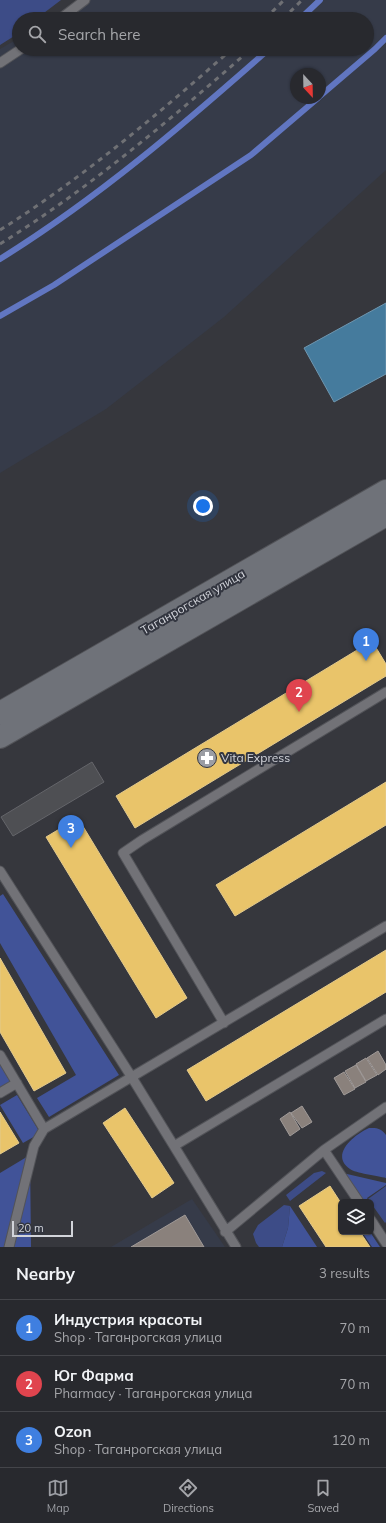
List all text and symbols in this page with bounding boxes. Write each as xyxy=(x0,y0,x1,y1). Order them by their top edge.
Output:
search box xyxy=(12,12,374,56)
icon: search xyxy=(26,23,48,45)
text: Search here xyxy=(58,25,140,44)
north arrow xyxy=(290,68,326,104)
your location xyxy=(193,496,213,516)
street label: Таганрогская улица xyxy=(138,566,247,637)
pin: 1 xyxy=(353,628,379,661)
pin: 2 xyxy=(286,679,312,712)
pharmacy icon: Vita Express xyxy=(196,747,218,769)
place label: Vita Express xyxy=(221,750,290,765)
pin: 3 xyxy=(58,815,84,848)
map controls xyxy=(338,1199,374,1235)
button: layers xyxy=(338,1199,374,1235)
scale bar xyxy=(12,1219,73,1238)
text: 20 m xyxy=(18,1221,44,1235)
text: Nearby xyxy=(16,1263,75,1284)
text: 3 results xyxy=(319,1265,370,1281)
text: Индустрия красоты xyxy=(54,1310,202,1329)
text: 1 xyxy=(25,1320,33,1336)
text: 70 m xyxy=(340,1320,370,1336)
text: Shop · Таганрогская улица xyxy=(54,1329,222,1345)
text: Юг Фарма xyxy=(54,1366,134,1385)
text: 2 xyxy=(25,1376,33,1392)
text: 70 m xyxy=(340,1376,370,1392)
text: Pharmacy · Таганрогская улица xyxy=(54,1385,252,1401)
text: Ozon xyxy=(54,1422,91,1441)
text: 3 xyxy=(25,1432,33,1448)
text: 120 m xyxy=(332,1432,370,1448)
text: Shop · Таганрогская улица xyxy=(54,1441,222,1457)
tab: Map xyxy=(47,1477,69,1515)
tab: Directions xyxy=(163,1477,214,1515)
tab: Saved xyxy=(307,1477,339,1515)

